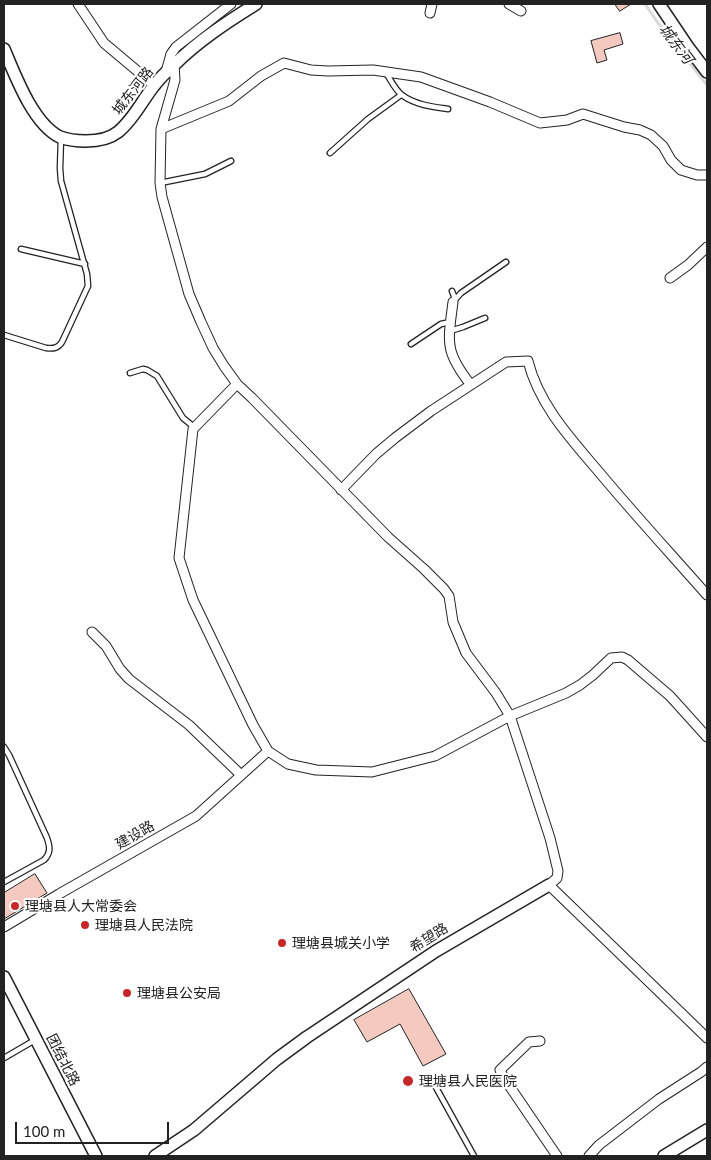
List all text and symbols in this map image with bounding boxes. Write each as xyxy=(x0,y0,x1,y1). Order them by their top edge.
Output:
water label: 城东河 xyxy=(655,21,697,67)
street label: 城东河路 xyxy=(109,64,157,118)
street label: 建设路 xyxy=(113,817,157,853)
place label: 理塘县人大常委会 xyxy=(25,898,137,914)
marker: 理塘县人大常委会 xyxy=(9,900,21,912)
place label: 理塘县人民法院 xyxy=(95,917,193,933)
marker: 理塘县人民法院 xyxy=(79,919,91,931)
street label: 希望路 xyxy=(407,920,451,956)
place label: 理塘县城关小学 xyxy=(292,935,390,951)
marker: 理塘县城关小学 xyxy=(276,937,288,949)
place label: 理塘县公安局 xyxy=(137,985,221,1001)
marker: 理塘县公安局 xyxy=(121,987,133,999)
street label: 团结北路 xyxy=(43,1031,83,1089)
place label: 理塘县人民医院 xyxy=(419,1073,517,1089)
marker: 理塘县人民医院 xyxy=(401,1074,415,1088)
scale bar xyxy=(18,1112,171,1144)
text: 100 m xyxy=(23,1122,65,1140)

